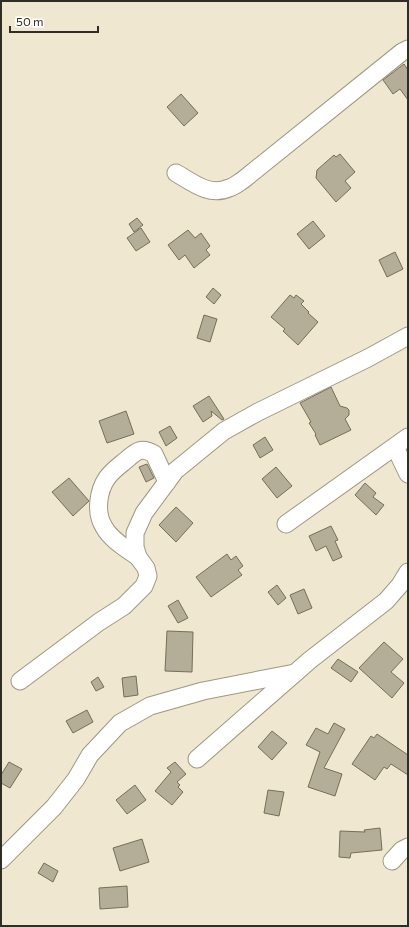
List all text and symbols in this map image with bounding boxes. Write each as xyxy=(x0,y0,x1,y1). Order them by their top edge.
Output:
scale bar xyxy=(10,8,98,34)
text: 50 m xyxy=(16,14,44,28)

